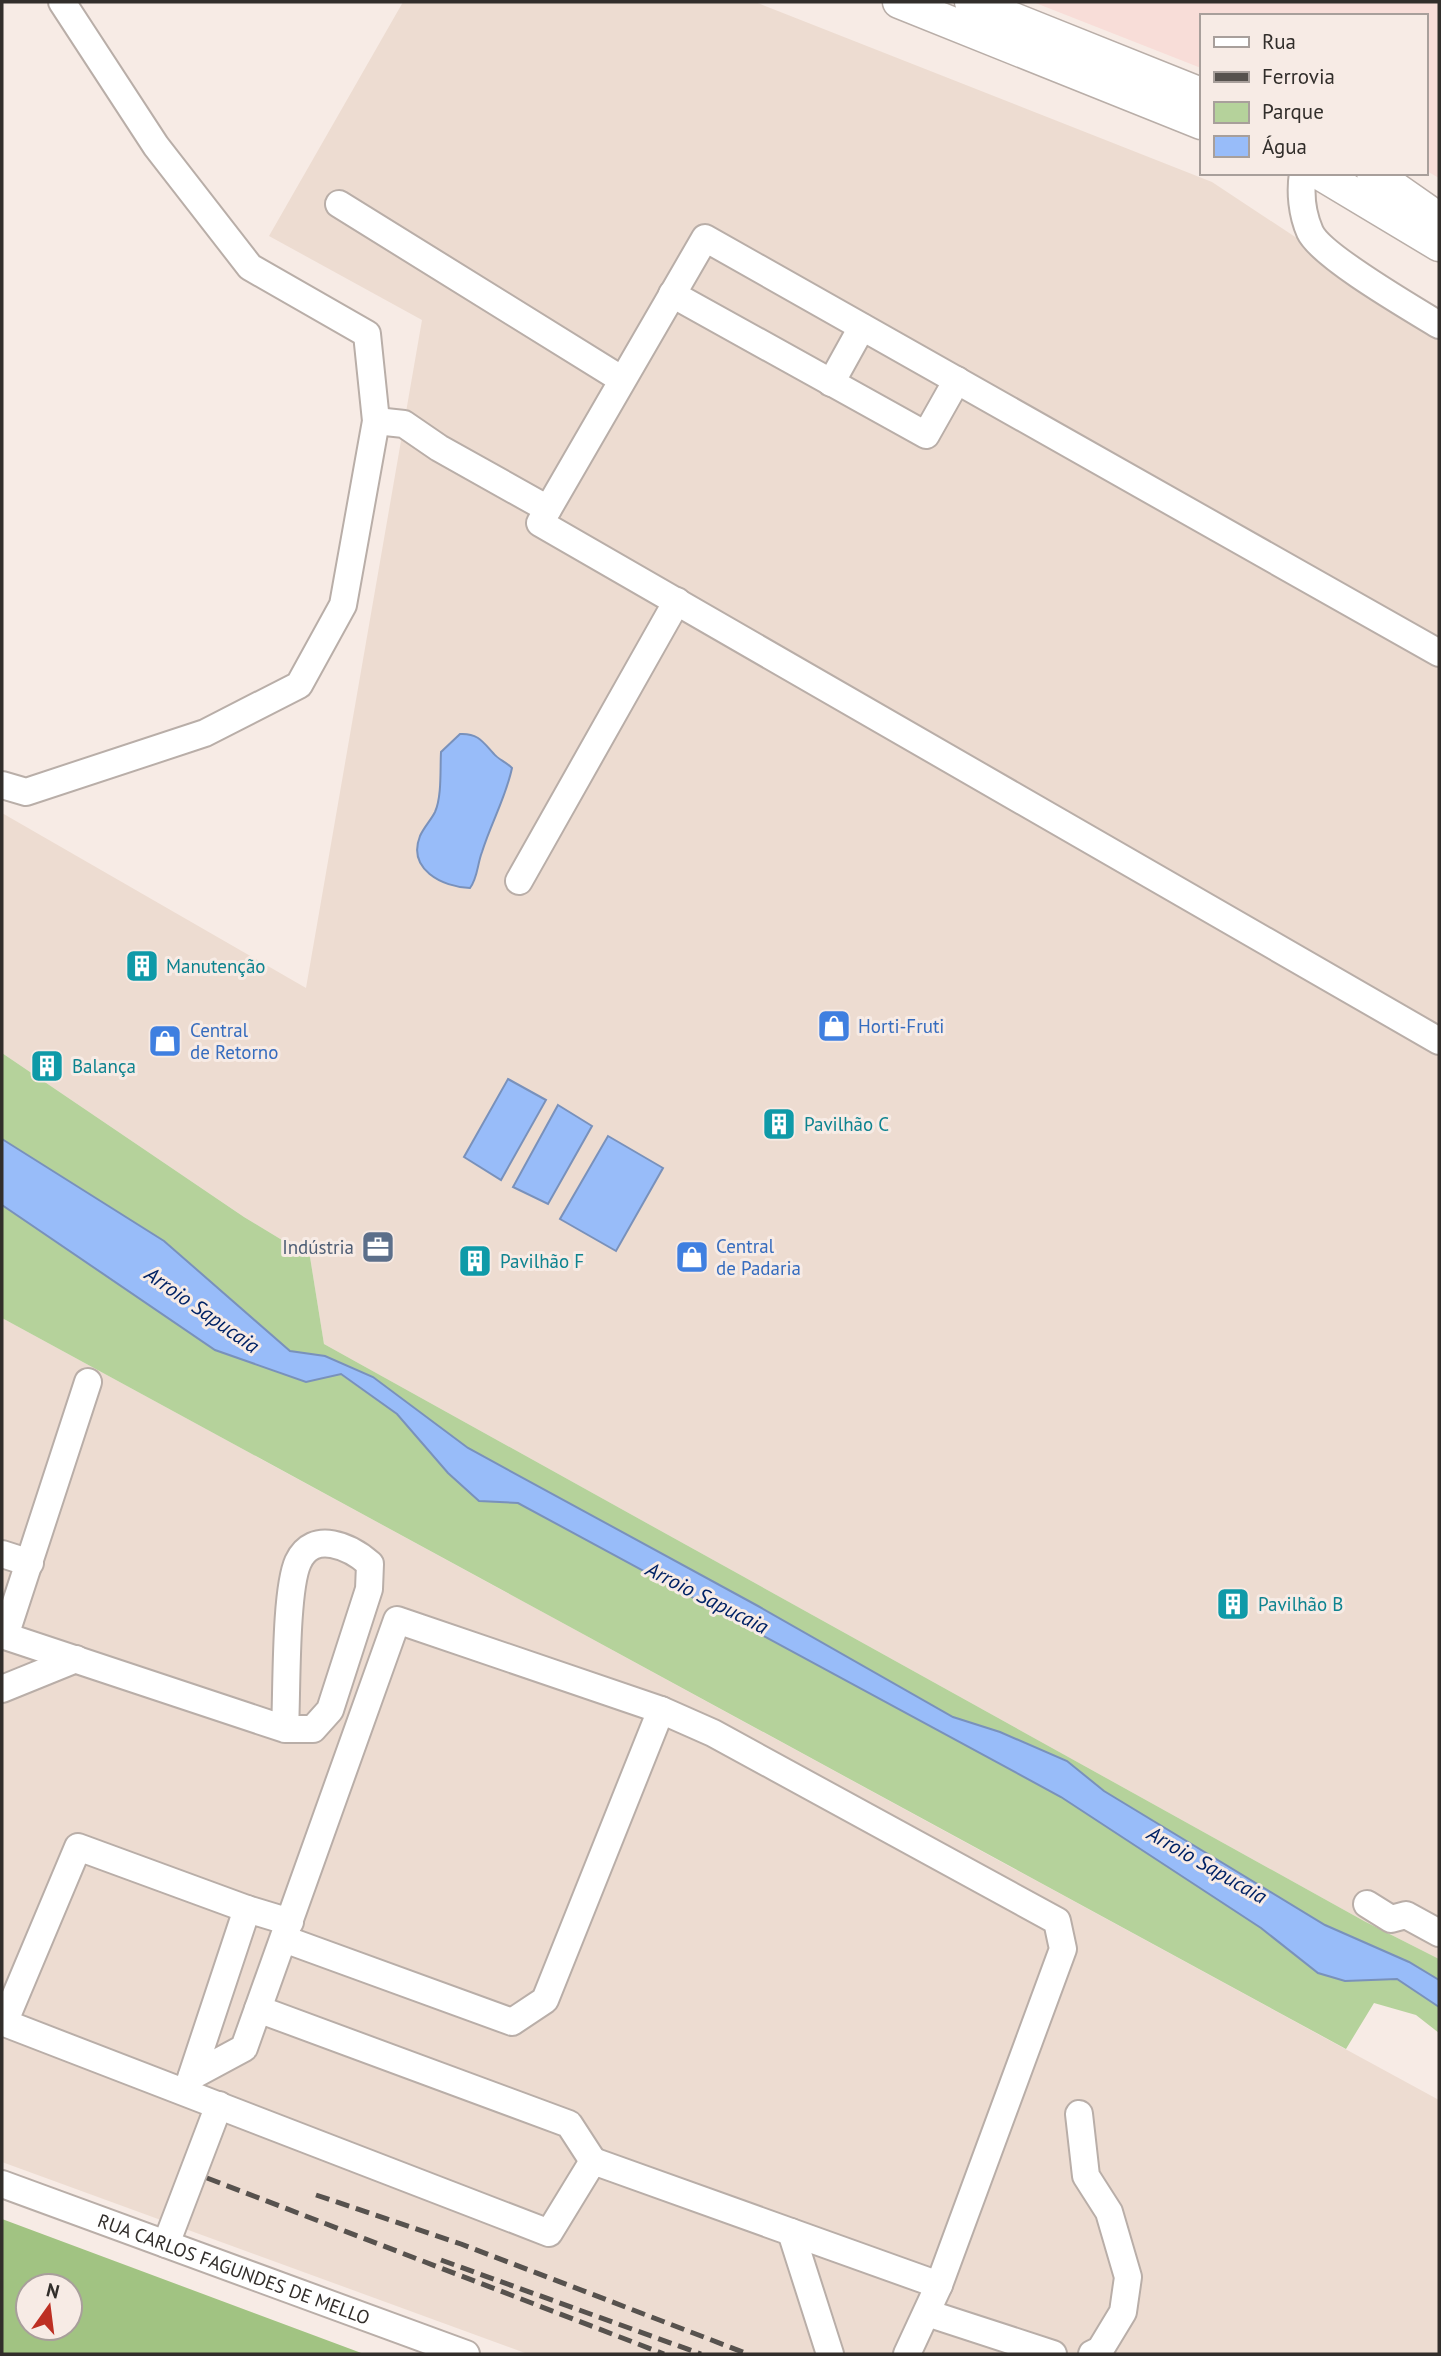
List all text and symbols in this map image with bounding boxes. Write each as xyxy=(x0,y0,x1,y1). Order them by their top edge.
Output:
legend xyxy=(1200,14,1427,175)
text: Rua xyxy=(1262,28,1296,55)
text: Ferrovia xyxy=(1262,63,1335,90)
text: Parque xyxy=(1262,98,1324,125)
text: Água xyxy=(1262,133,1307,160)
building icon: Manutenção xyxy=(123,947,161,985)
place label: Manutenção xyxy=(166,954,266,978)
shop icon: Horti-Fruti xyxy=(815,1007,853,1045)
place label: Horti-Fruti xyxy=(858,1014,944,1038)
place label: Central de Retorno xyxy=(190,1018,278,1064)
shop icon: Central de Retorno xyxy=(146,1022,184,1060)
building icon: Balança xyxy=(28,1047,66,1085)
place label: Balança xyxy=(72,1054,136,1078)
building icon: Pavilhão C xyxy=(760,1105,798,1143)
place label: Pavilhão C xyxy=(804,1112,889,1136)
office icon: Indústria xyxy=(359,1228,397,1266)
place label: Central de Padaria xyxy=(716,1234,801,1280)
place label: Indústria xyxy=(282,1235,354,1259)
shop icon: Central de Padaria xyxy=(673,1238,711,1276)
building icon: Pavilhão F xyxy=(456,1242,494,1280)
place label: Pavilhão F xyxy=(500,1249,584,1273)
water label: Arroio Sapucaia xyxy=(139,1260,265,1359)
water label: Arroio Sapucaia xyxy=(641,1555,774,1640)
building icon: Pavilhão B xyxy=(1214,1585,1252,1623)
place label: Pavilhão B xyxy=(1258,1592,1343,1616)
water label: Arroio Sapucaia xyxy=(1142,1819,1273,1910)
street label: RUA CARLOS FAGUNDES DE MELLO xyxy=(95,2208,373,2330)
north arrow xyxy=(14,2272,84,2342)
text: N xyxy=(44,2277,62,2304)

